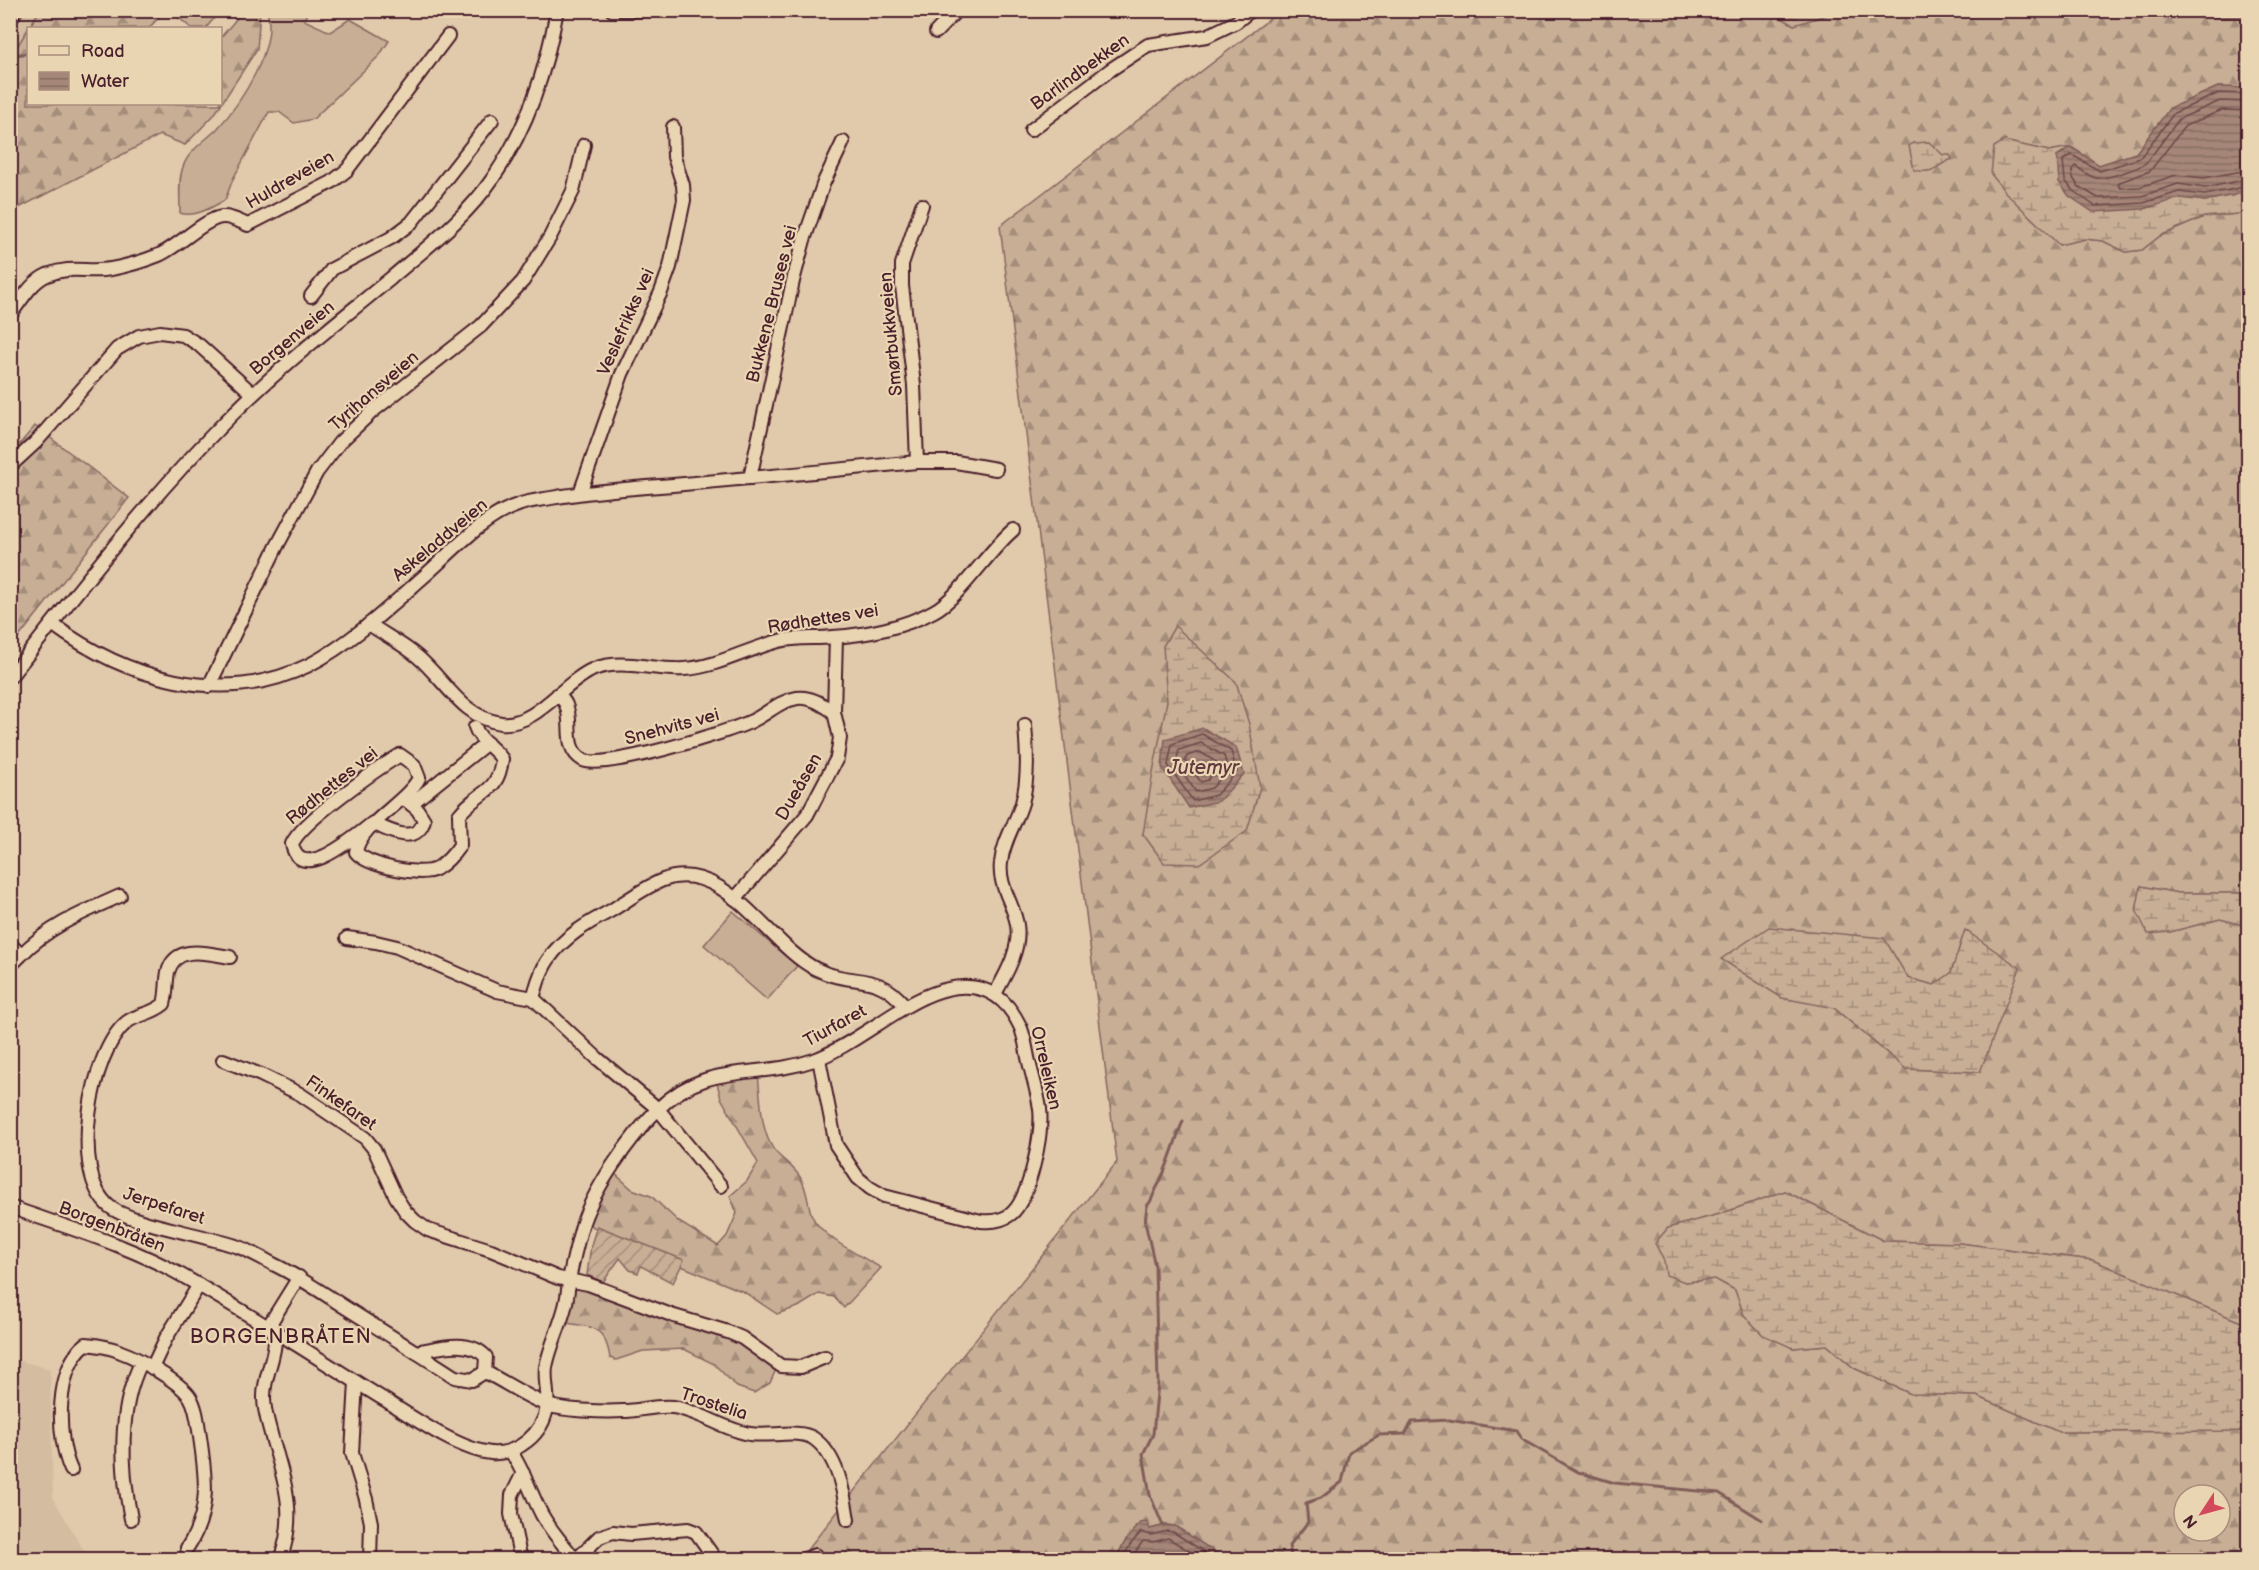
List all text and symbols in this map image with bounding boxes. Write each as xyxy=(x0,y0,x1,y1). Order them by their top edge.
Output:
legend xyxy=(27,27,222,105)
street label: Barlindbekken xyxy=(1027,29,1133,115)
text: Road xyxy=(81,41,125,62)
text: Water xyxy=(81,71,129,92)
street label: Huldreveien xyxy=(242,146,338,214)
street label: Bukkene Bruses vei xyxy=(742,223,802,385)
street label: Veslefrikks vei xyxy=(593,265,659,379)
street label: Smørbukkveien xyxy=(875,271,907,397)
street label: Borgenveien xyxy=(245,297,339,379)
street label: Tyrihansveien xyxy=(325,346,423,436)
street label: Askeladdveien xyxy=(388,494,492,586)
street label: Rødhettes vei xyxy=(766,600,880,638)
street label: Snehvits vei xyxy=(622,704,722,750)
street label: Rødhettes vei xyxy=(282,743,382,829)
street label: Dueåsen xyxy=(771,750,827,824)
water label: Jutemyr xyxy=(1166,756,1241,780)
street label: Tiurfaret xyxy=(800,1000,870,1052)
street label: Orreleiken xyxy=(1026,1024,1066,1112)
street label: Finkefaret xyxy=(302,1071,381,1135)
street label: Jerpefaret xyxy=(120,1183,208,1229)
street label: Borgenbråten xyxy=(56,1197,168,1257)
district label: BORGENBRÅTEN xyxy=(190,1323,372,1349)
street label: Trostelia xyxy=(678,1383,750,1425)
north arrow xyxy=(2172,1483,2232,1543)
text: N xyxy=(2180,1510,2202,1531)

